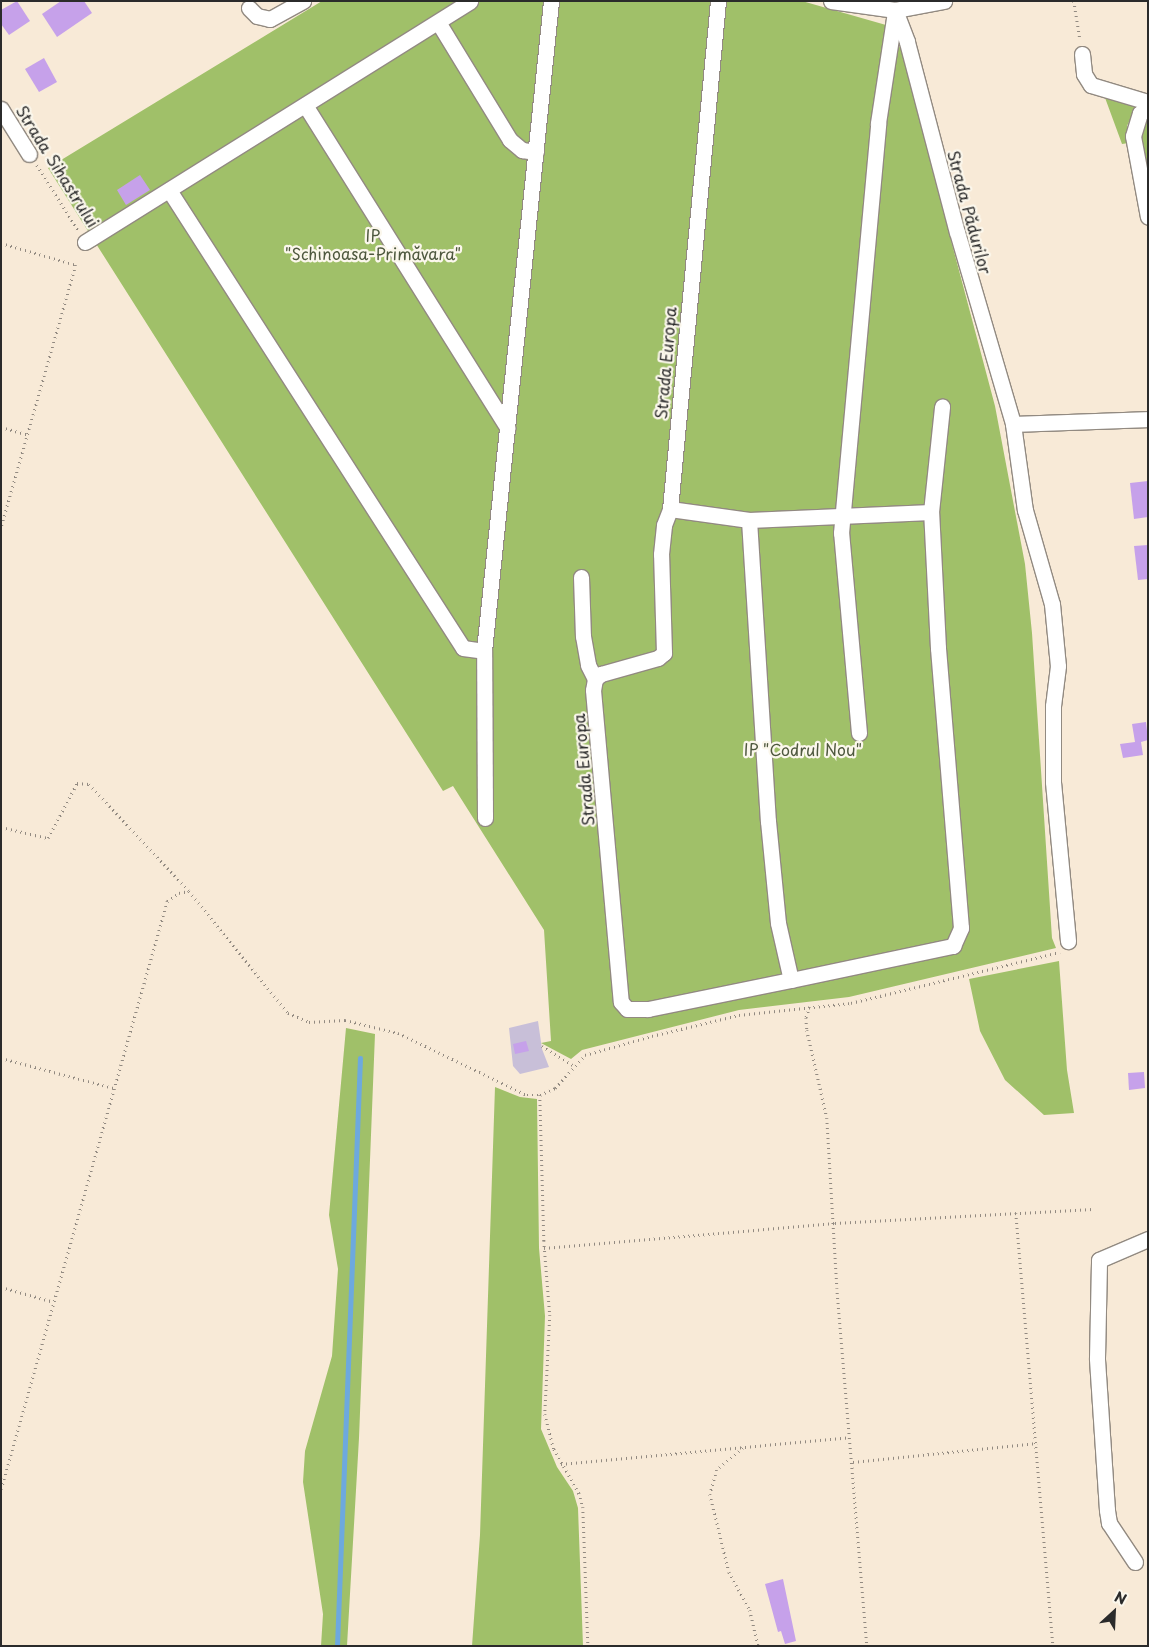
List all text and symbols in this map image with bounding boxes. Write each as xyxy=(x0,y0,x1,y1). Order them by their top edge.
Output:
street label: Strada Sihastrului xyxy=(13,102,103,230)
street label: Strada Pădurilor xyxy=(944,148,996,276)
park label: IP "Schinoasa-Primăvara" xyxy=(285,225,461,263)
street label: Strada Europa xyxy=(651,306,679,420)
street label: Strada Europa xyxy=(569,713,597,827)
park label: IP "Codrul Nou" xyxy=(743,739,863,759)
text: N xyxy=(1111,1586,1130,1610)
north arrow xyxy=(1089,1587,1139,1637)

